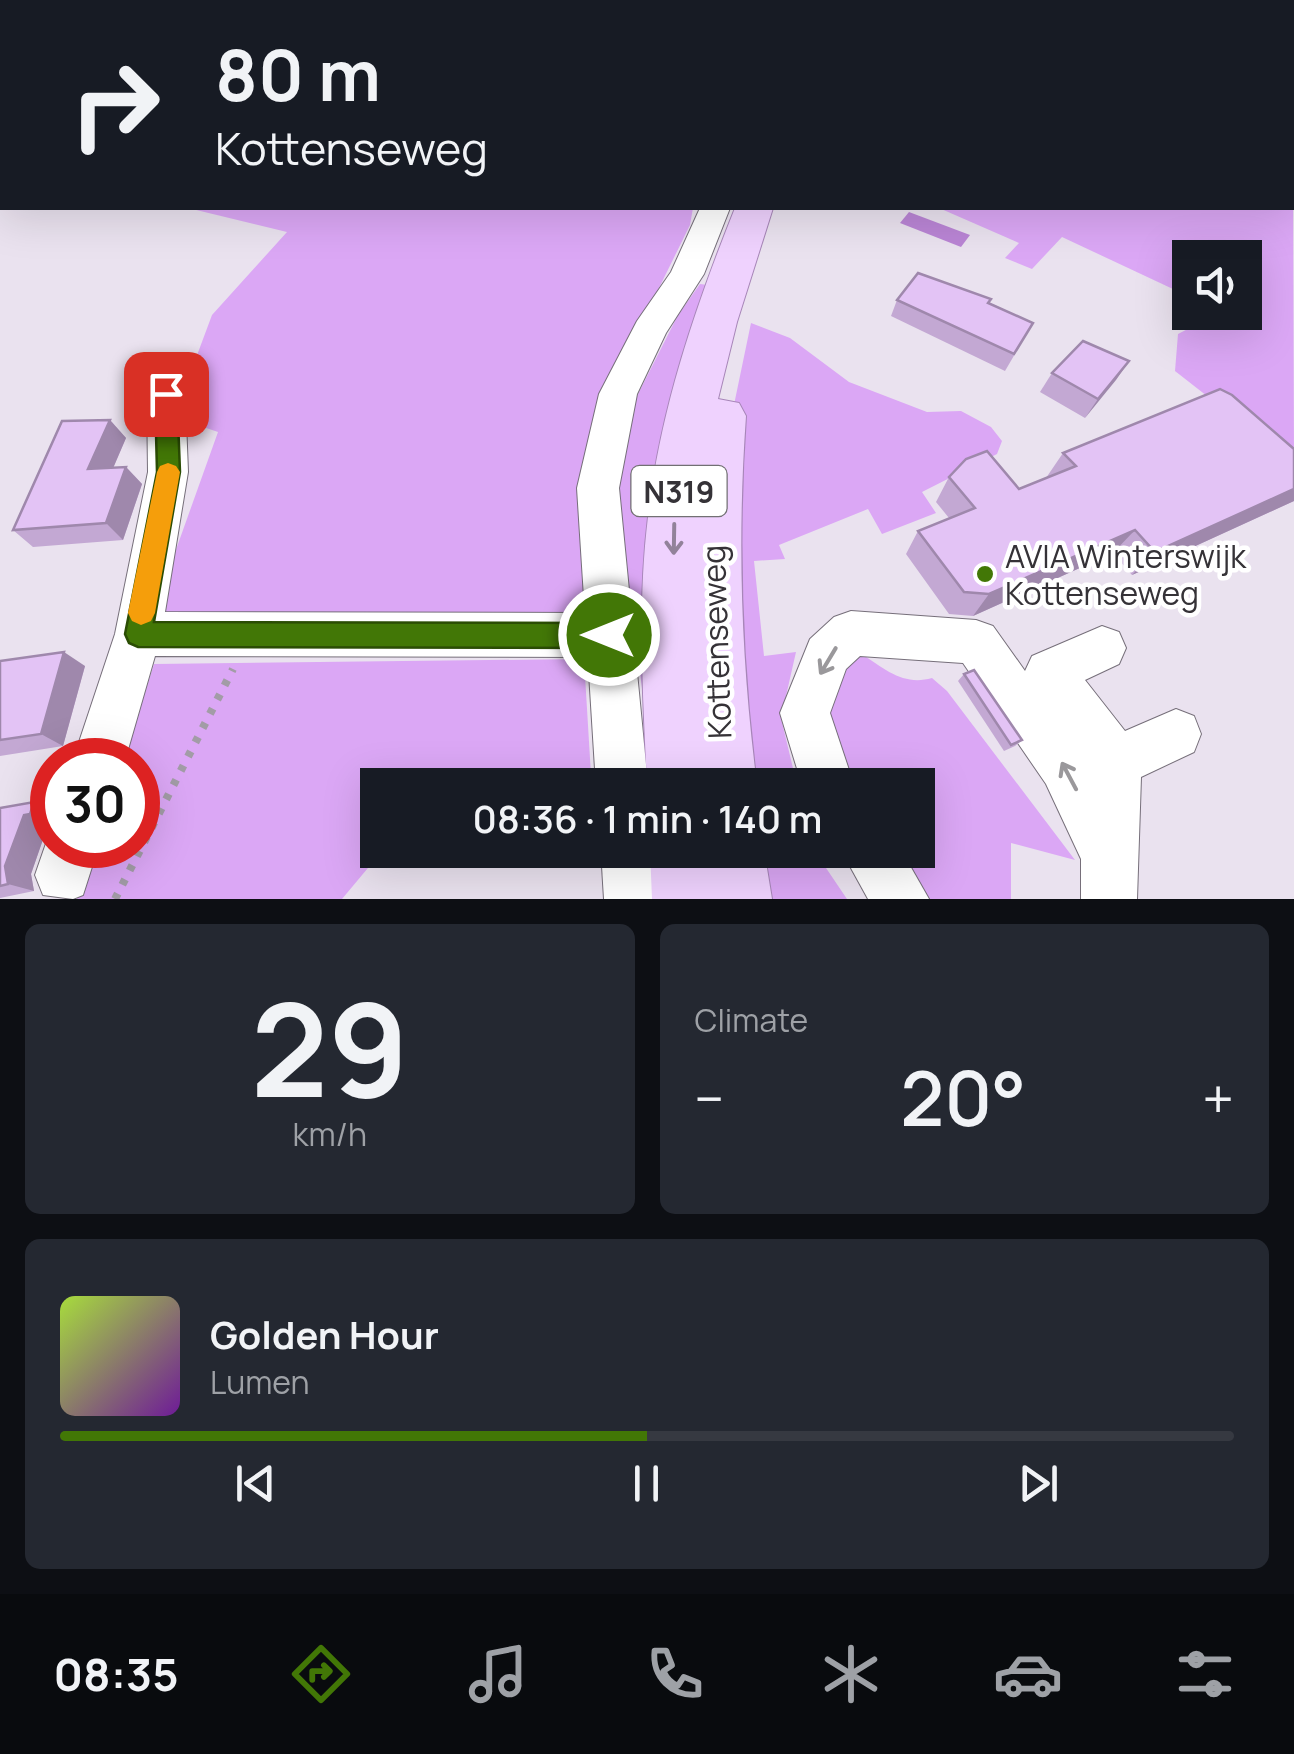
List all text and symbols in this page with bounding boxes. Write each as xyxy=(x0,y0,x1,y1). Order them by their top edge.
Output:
text: 80 m xyxy=(215,26,381,122)
icon: right xyxy=(50,40,180,170)
text: Kottenseweg xyxy=(215,117,488,179)
map controls xyxy=(1172,240,1262,330)
button: sound xyxy=(1172,240,1262,330)
pin xyxy=(124,352,209,437)
icon: arrive xyxy=(139,367,194,422)
road number: N319 xyxy=(632,466,726,516)
one-way arrow xyxy=(664,522,684,554)
place label: AVIA Winterswijk Kottenseweg xyxy=(1005,534,1247,615)
street label: Kottenseweg xyxy=(691,544,741,740)
marker: AVIA Winterswijk Kottenseweg xyxy=(974,563,996,585)
position arrow xyxy=(557,583,661,687)
one-way arrow xyxy=(818,646,838,674)
speed limit sign: 30 xyxy=(30,738,160,868)
one-way arrow xyxy=(1058,762,1078,792)
text: 08:36 · 1 min · 140 m xyxy=(473,792,822,844)
text: 29 xyxy=(251,958,409,1136)
text: Climate xyxy=(695,998,808,1042)
text: 20° xyxy=(900,1046,1026,1149)
text: − xyxy=(695,1060,724,1136)
text: + xyxy=(1202,1060,1234,1136)
text: km/h xyxy=(293,1112,367,1156)
text: Golden Hour xyxy=(210,1308,439,1360)
text: Lumen xyxy=(210,1360,310,1404)
icon: previous xyxy=(228,1456,283,1511)
icon: pause xyxy=(619,1456,674,1511)
icon: next xyxy=(1011,1456,1066,1511)
icon: directions xyxy=(286,1639,356,1709)
icon: music xyxy=(463,1639,533,1709)
icon: phone xyxy=(640,1639,710,1709)
icon: climate xyxy=(816,1639,886,1709)
icon: car xyxy=(993,1639,1063,1709)
icon: filters xyxy=(1170,1639,1240,1709)
text: 08:35 xyxy=(53,1643,179,1705)

